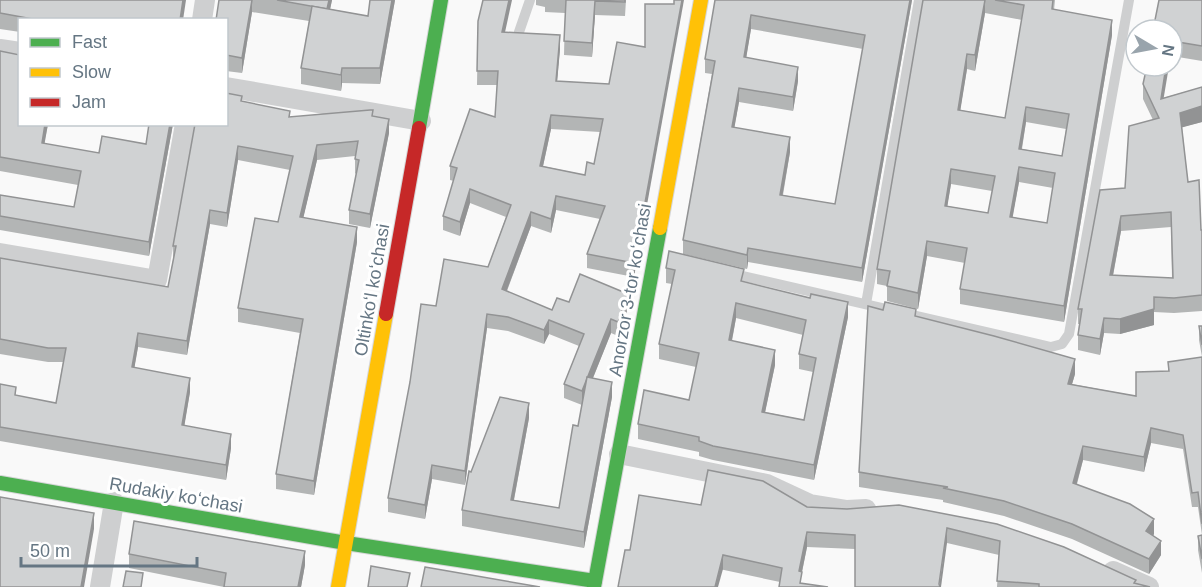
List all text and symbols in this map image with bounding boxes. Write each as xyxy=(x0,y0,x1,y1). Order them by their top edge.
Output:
legend xyxy=(18,18,228,126)
north arrow xyxy=(1124,18,1184,78)
text: Fast xyxy=(72,32,107,52)
text: N xyxy=(1159,43,1178,58)
text: Slow xyxy=(72,62,112,82)
text: Jam xyxy=(72,92,106,112)
street label: Anorzor 3-tor koʻchasi xyxy=(605,202,655,378)
street label: Oltinkoʻl koʻchasi xyxy=(351,222,393,358)
street label: Rudakiy koʻchasi xyxy=(108,473,244,517)
scale bar xyxy=(21,530,196,568)
text: 50 m xyxy=(30,541,70,561)

